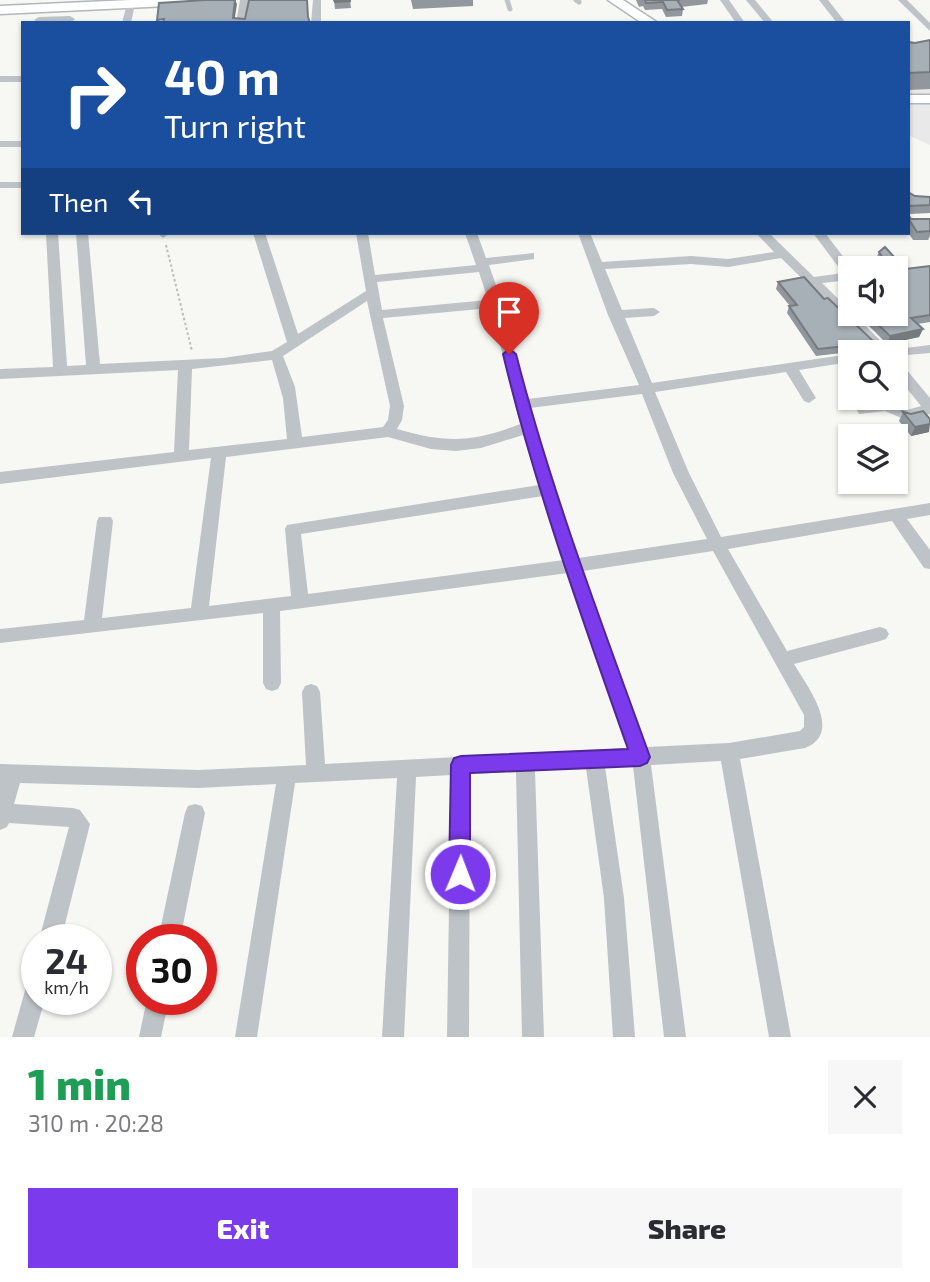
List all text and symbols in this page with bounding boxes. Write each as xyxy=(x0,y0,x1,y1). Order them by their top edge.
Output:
text: 40 m xyxy=(164,46,280,105)
icon: right xyxy=(49,49,140,140)
text: Turn right xyxy=(164,106,306,144)
icon: left xyxy=(122,182,160,220)
text: Then xyxy=(49,186,108,217)
map controls xyxy=(838,256,908,494)
button: sound xyxy=(838,256,908,326)
pin xyxy=(479,282,539,354)
icon: arrive xyxy=(490,293,528,331)
button: search xyxy=(838,340,908,410)
button: layers xyxy=(838,424,908,494)
position arrow xyxy=(423,837,497,911)
speed limit sign: 30 xyxy=(126,924,217,1015)
text: 24 xyxy=(45,939,88,981)
text: km/h xyxy=(44,976,89,998)
text: 1 min xyxy=(28,1058,131,1108)
button: close xyxy=(828,1060,902,1134)
text: 310 m · 20:28 xyxy=(28,1109,164,1137)
button: Exit xyxy=(28,1188,458,1268)
button: Share xyxy=(472,1188,902,1268)

